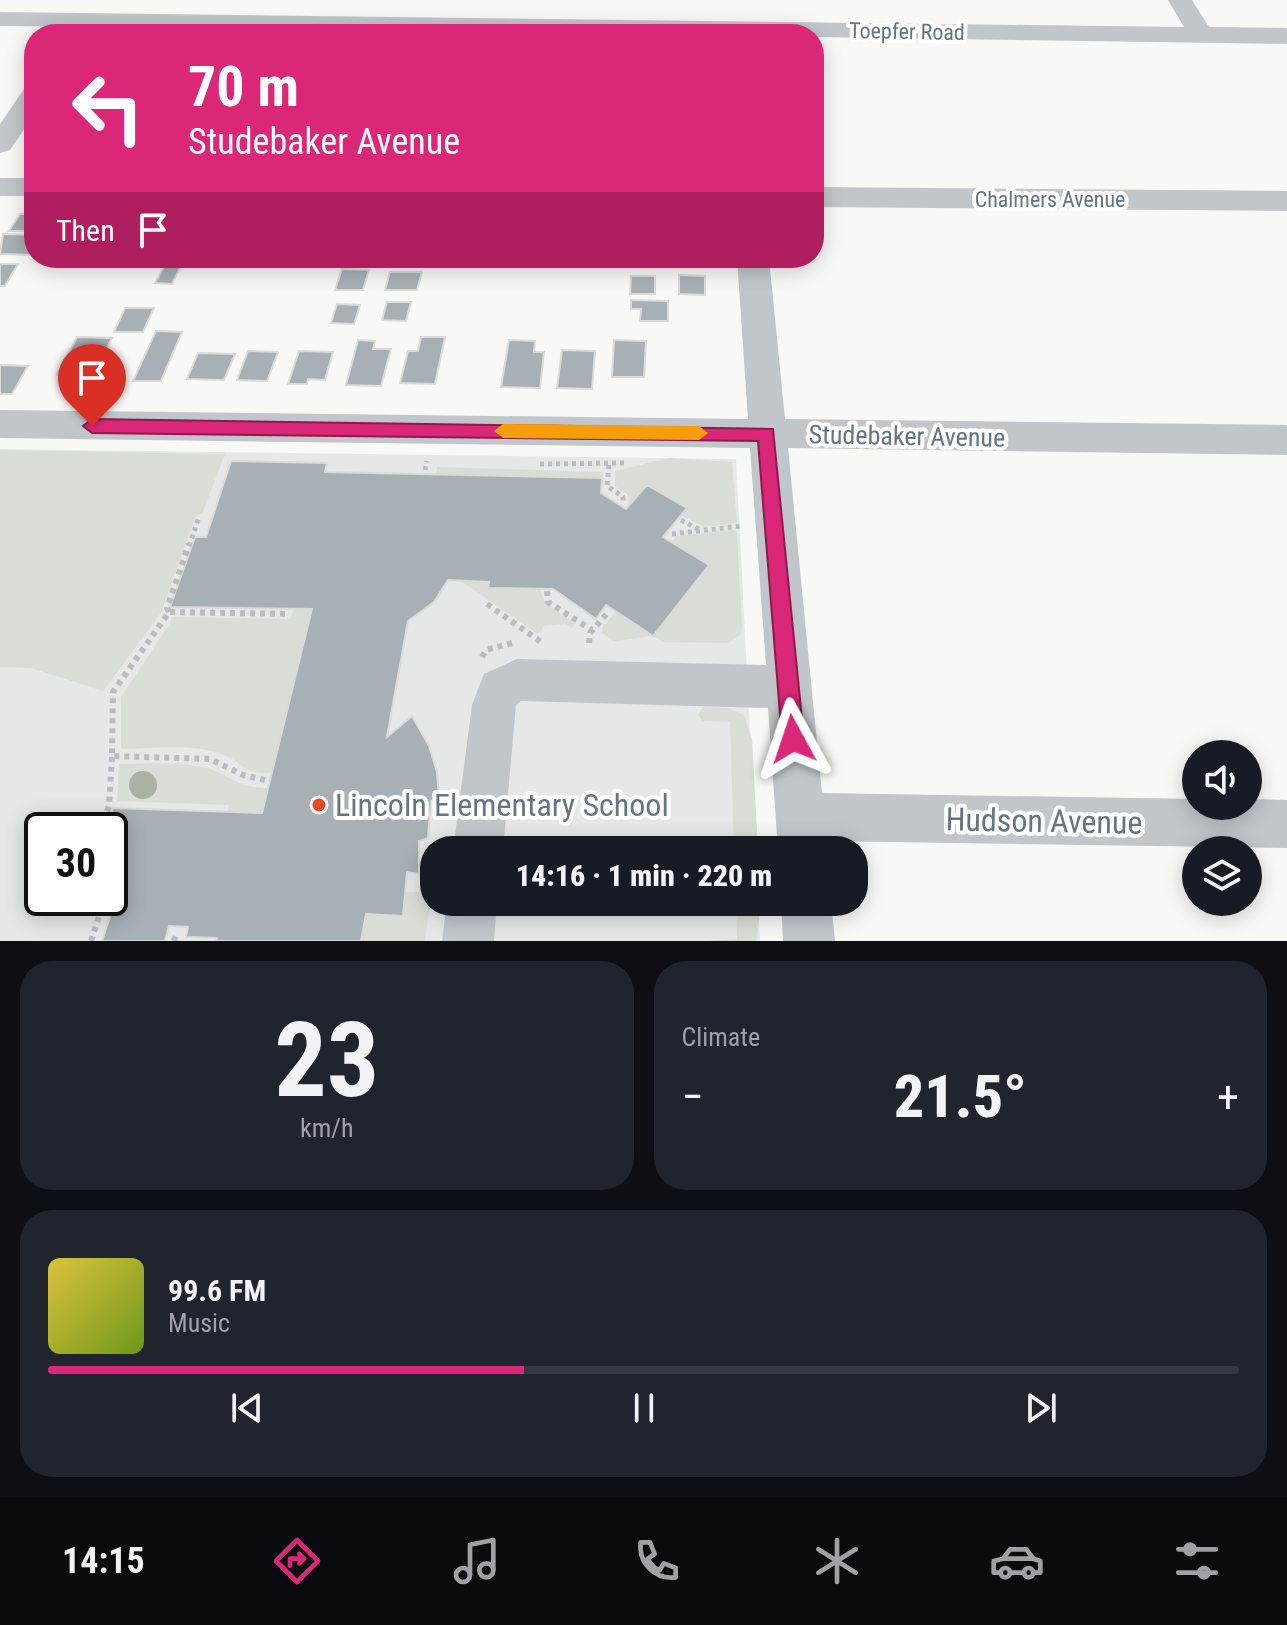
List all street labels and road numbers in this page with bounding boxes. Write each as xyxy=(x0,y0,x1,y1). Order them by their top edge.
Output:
street label: Toepfer Road xyxy=(849,18,965,45)
street label: Chalmers Avenue xyxy=(975,187,1125,212)
street label: Studebaker Avenue xyxy=(809,419,1005,453)
street label: Hudson Avenue xyxy=(945,800,1143,842)

